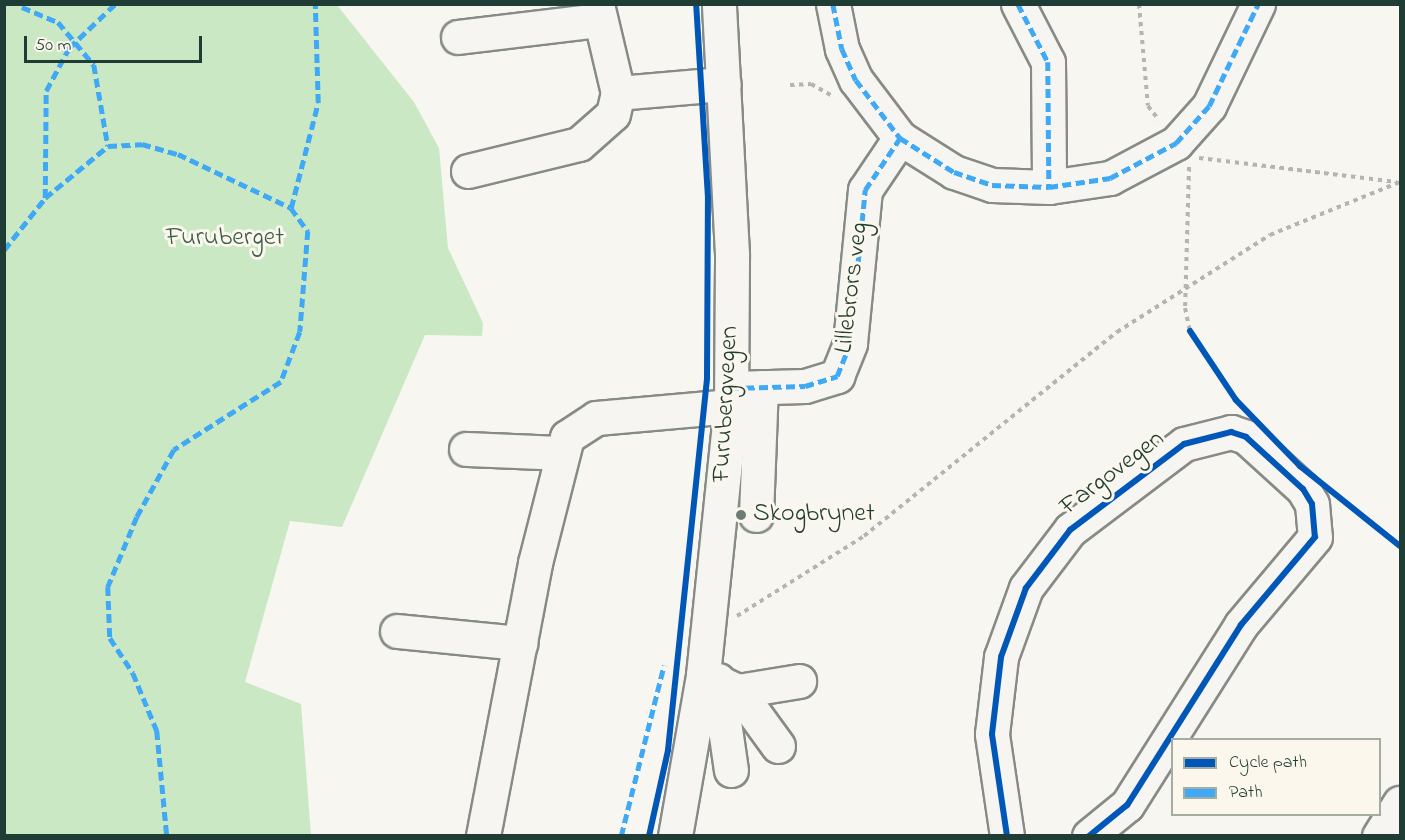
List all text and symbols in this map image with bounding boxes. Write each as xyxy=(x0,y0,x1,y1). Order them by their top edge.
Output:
scale bar xyxy=(27,24,206,62)
text: 50 m xyxy=(35,33,72,59)
street label: Lillebrors veg xyxy=(829,221,877,355)
park label: Furuberget xyxy=(166,223,284,255)
street label: Furubergvegen xyxy=(707,325,747,483)
street label: Fargovegen xyxy=(1055,425,1171,523)
place label: Skogbrynet xyxy=(753,499,875,531)
marker: Skogbrynet xyxy=(734,508,748,522)
legend xyxy=(1171,738,1381,816)
text: Cycle path xyxy=(1229,750,1307,776)
text: Path xyxy=(1229,780,1263,806)

